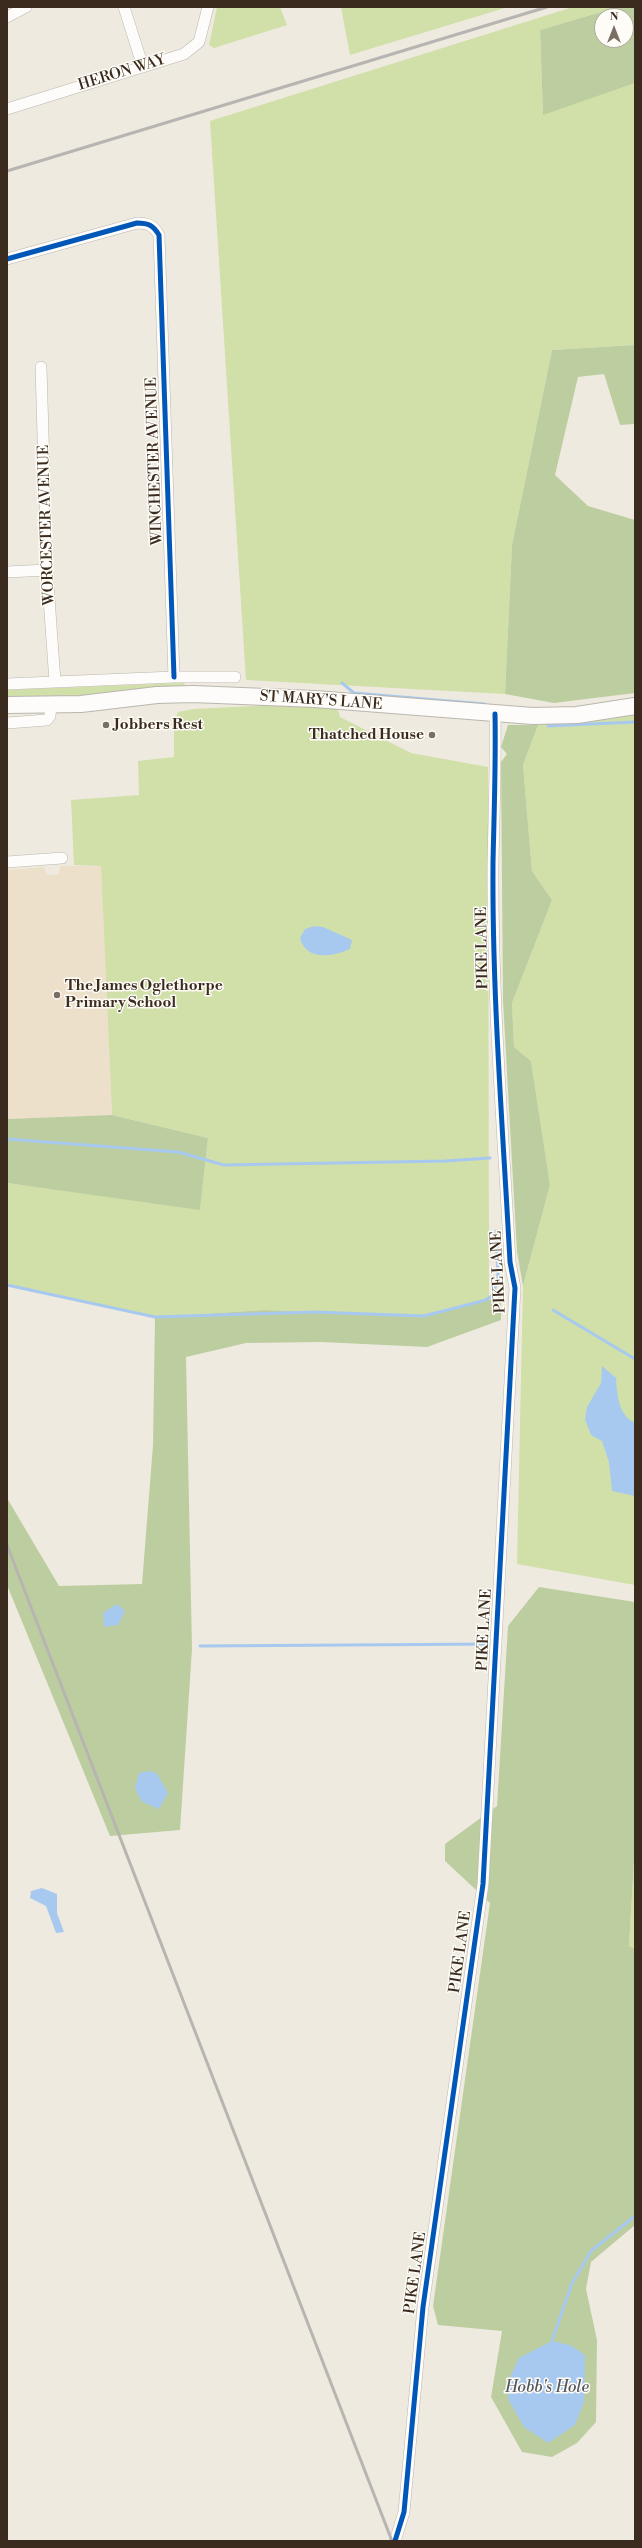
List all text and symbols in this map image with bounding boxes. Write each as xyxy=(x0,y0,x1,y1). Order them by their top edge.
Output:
north arrow xyxy=(594,8,634,48)
text: N xyxy=(610,10,618,24)
street label: HERON WAY xyxy=(76,51,168,95)
street label: WINCHESTER AVENUE xyxy=(143,377,167,545)
street label: WORCESTER AVENUE xyxy=(35,444,59,606)
street label: ST MARY'S LANE xyxy=(259,688,383,714)
place label: Jobbers Rest xyxy=(114,716,203,734)
marker: Jobbers Rest xyxy=(101,720,111,730)
place label: Thatched House xyxy=(309,726,424,744)
marker: Thatched House xyxy=(427,730,437,740)
street label: PIKE LANE xyxy=(473,907,493,989)
place label: The James Oglethorpe Primary School xyxy=(65,977,223,1012)
marker: The James Oglethorpe Primary School xyxy=(52,990,62,1000)
street label: PIKE LANE xyxy=(488,1230,510,1314)
street label: PIKE LANE xyxy=(474,1588,496,1672)
street label: PIKE LANE xyxy=(446,1910,476,1994)
street label: PIKE LANE xyxy=(401,2231,431,2315)
water label: Hobb's Hole xyxy=(505,2378,589,2398)

